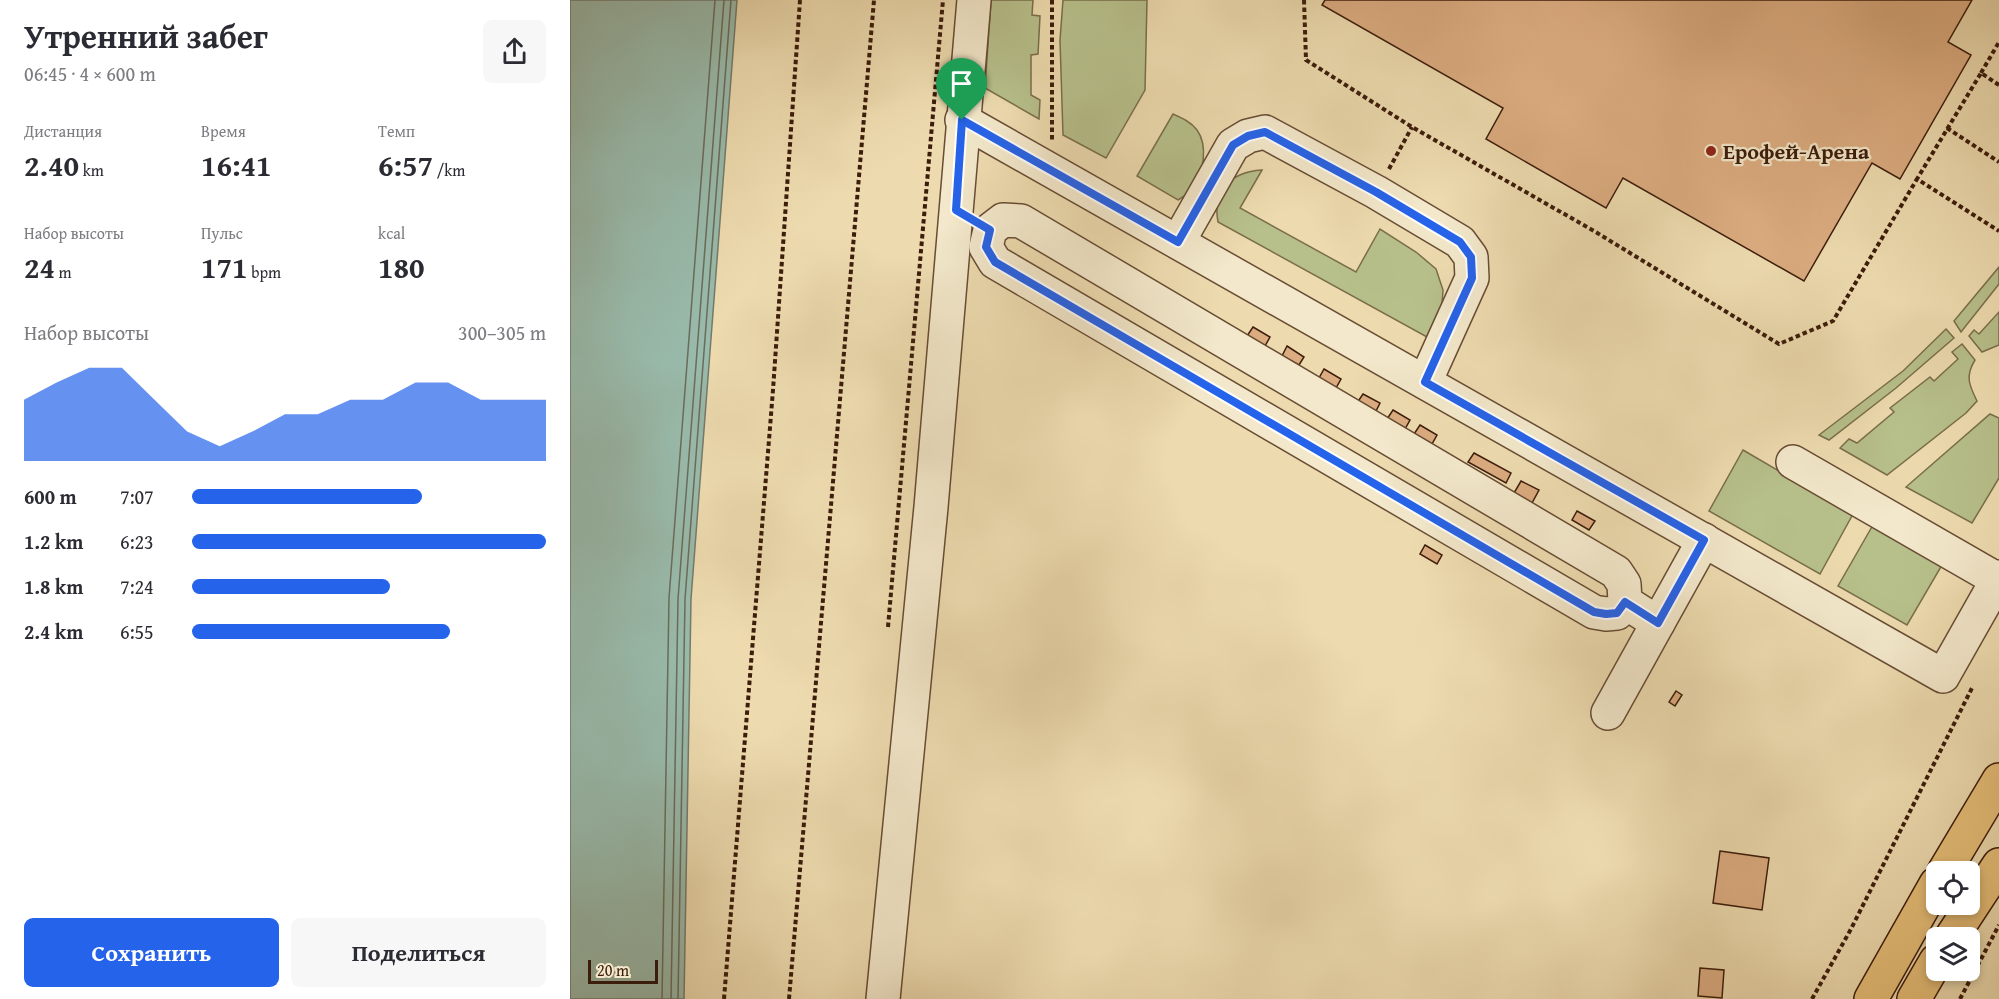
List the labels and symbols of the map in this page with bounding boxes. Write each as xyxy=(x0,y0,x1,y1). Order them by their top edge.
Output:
pin xyxy=(936,58,987,120)
place label: Ерофей-Арена xyxy=(1723,135,1870,167)
marker: Ерофей-Арена xyxy=(1704,144,1718,158)
scale bar xyxy=(588,957,658,984)

